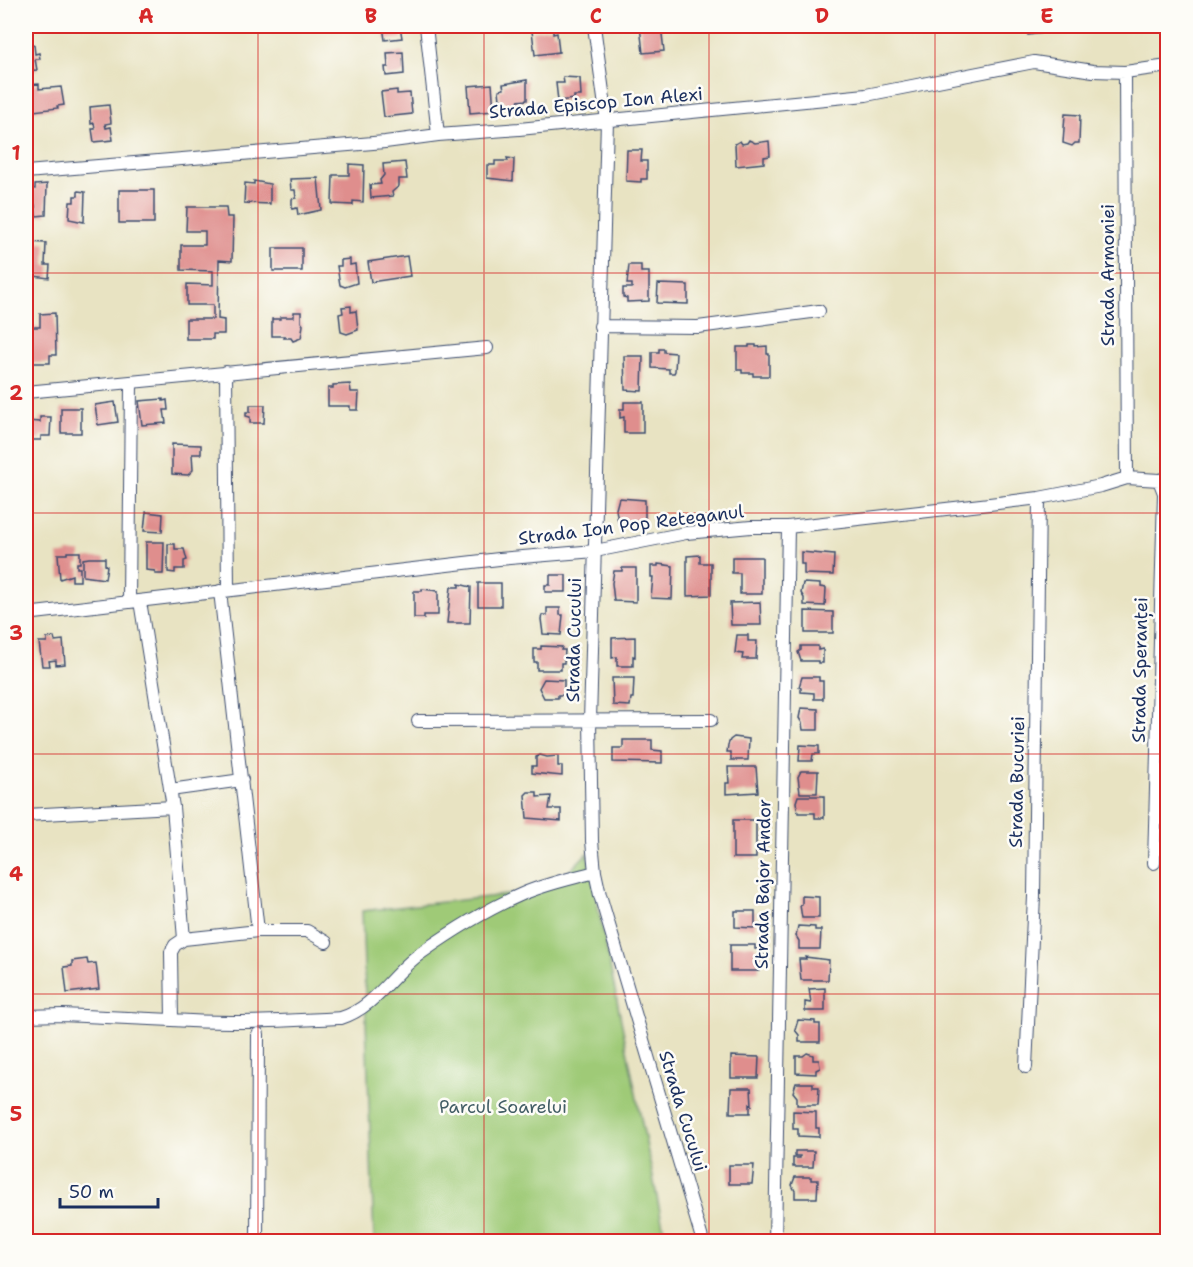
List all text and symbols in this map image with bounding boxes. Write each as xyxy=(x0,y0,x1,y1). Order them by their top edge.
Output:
text: A xyxy=(138,3,154,29)
text: B xyxy=(365,3,377,29)
text: C xyxy=(590,3,602,29)
text: D xyxy=(815,3,829,29)
text: E xyxy=(1040,3,1054,29)
street label: Strada Episcop Ion Alexi xyxy=(488,82,704,124)
text: 1 xyxy=(11,140,21,166)
street label: Strada Armoniei xyxy=(1096,204,1120,346)
text: 2 xyxy=(9,380,23,406)
street label: Strada Ion Pop Reteganul xyxy=(517,499,746,551)
street label: Strada Cucului xyxy=(561,577,587,703)
street label: Strada Speranței xyxy=(1127,597,1153,743)
text: 3 xyxy=(9,620,23,646)
street label: Strada Bucuriei xyxy=(1004,716,1030,848)
street label: Strada Bajor Andor xyxy=(750,799,776,969)
text: 4 xyxy=(9,861,23,887)
street label: Strada Cucului xyxy=(653,1048,713,1174)
park label: Parcul Soarelui xyxy=(439,1095,567,1119)
text: 5 xyxy=(10,1101,22,1127)
scale bar xyxy=(60,1171,158,1209)
text: 50 m xyxy=(69,1180,114,1204)

